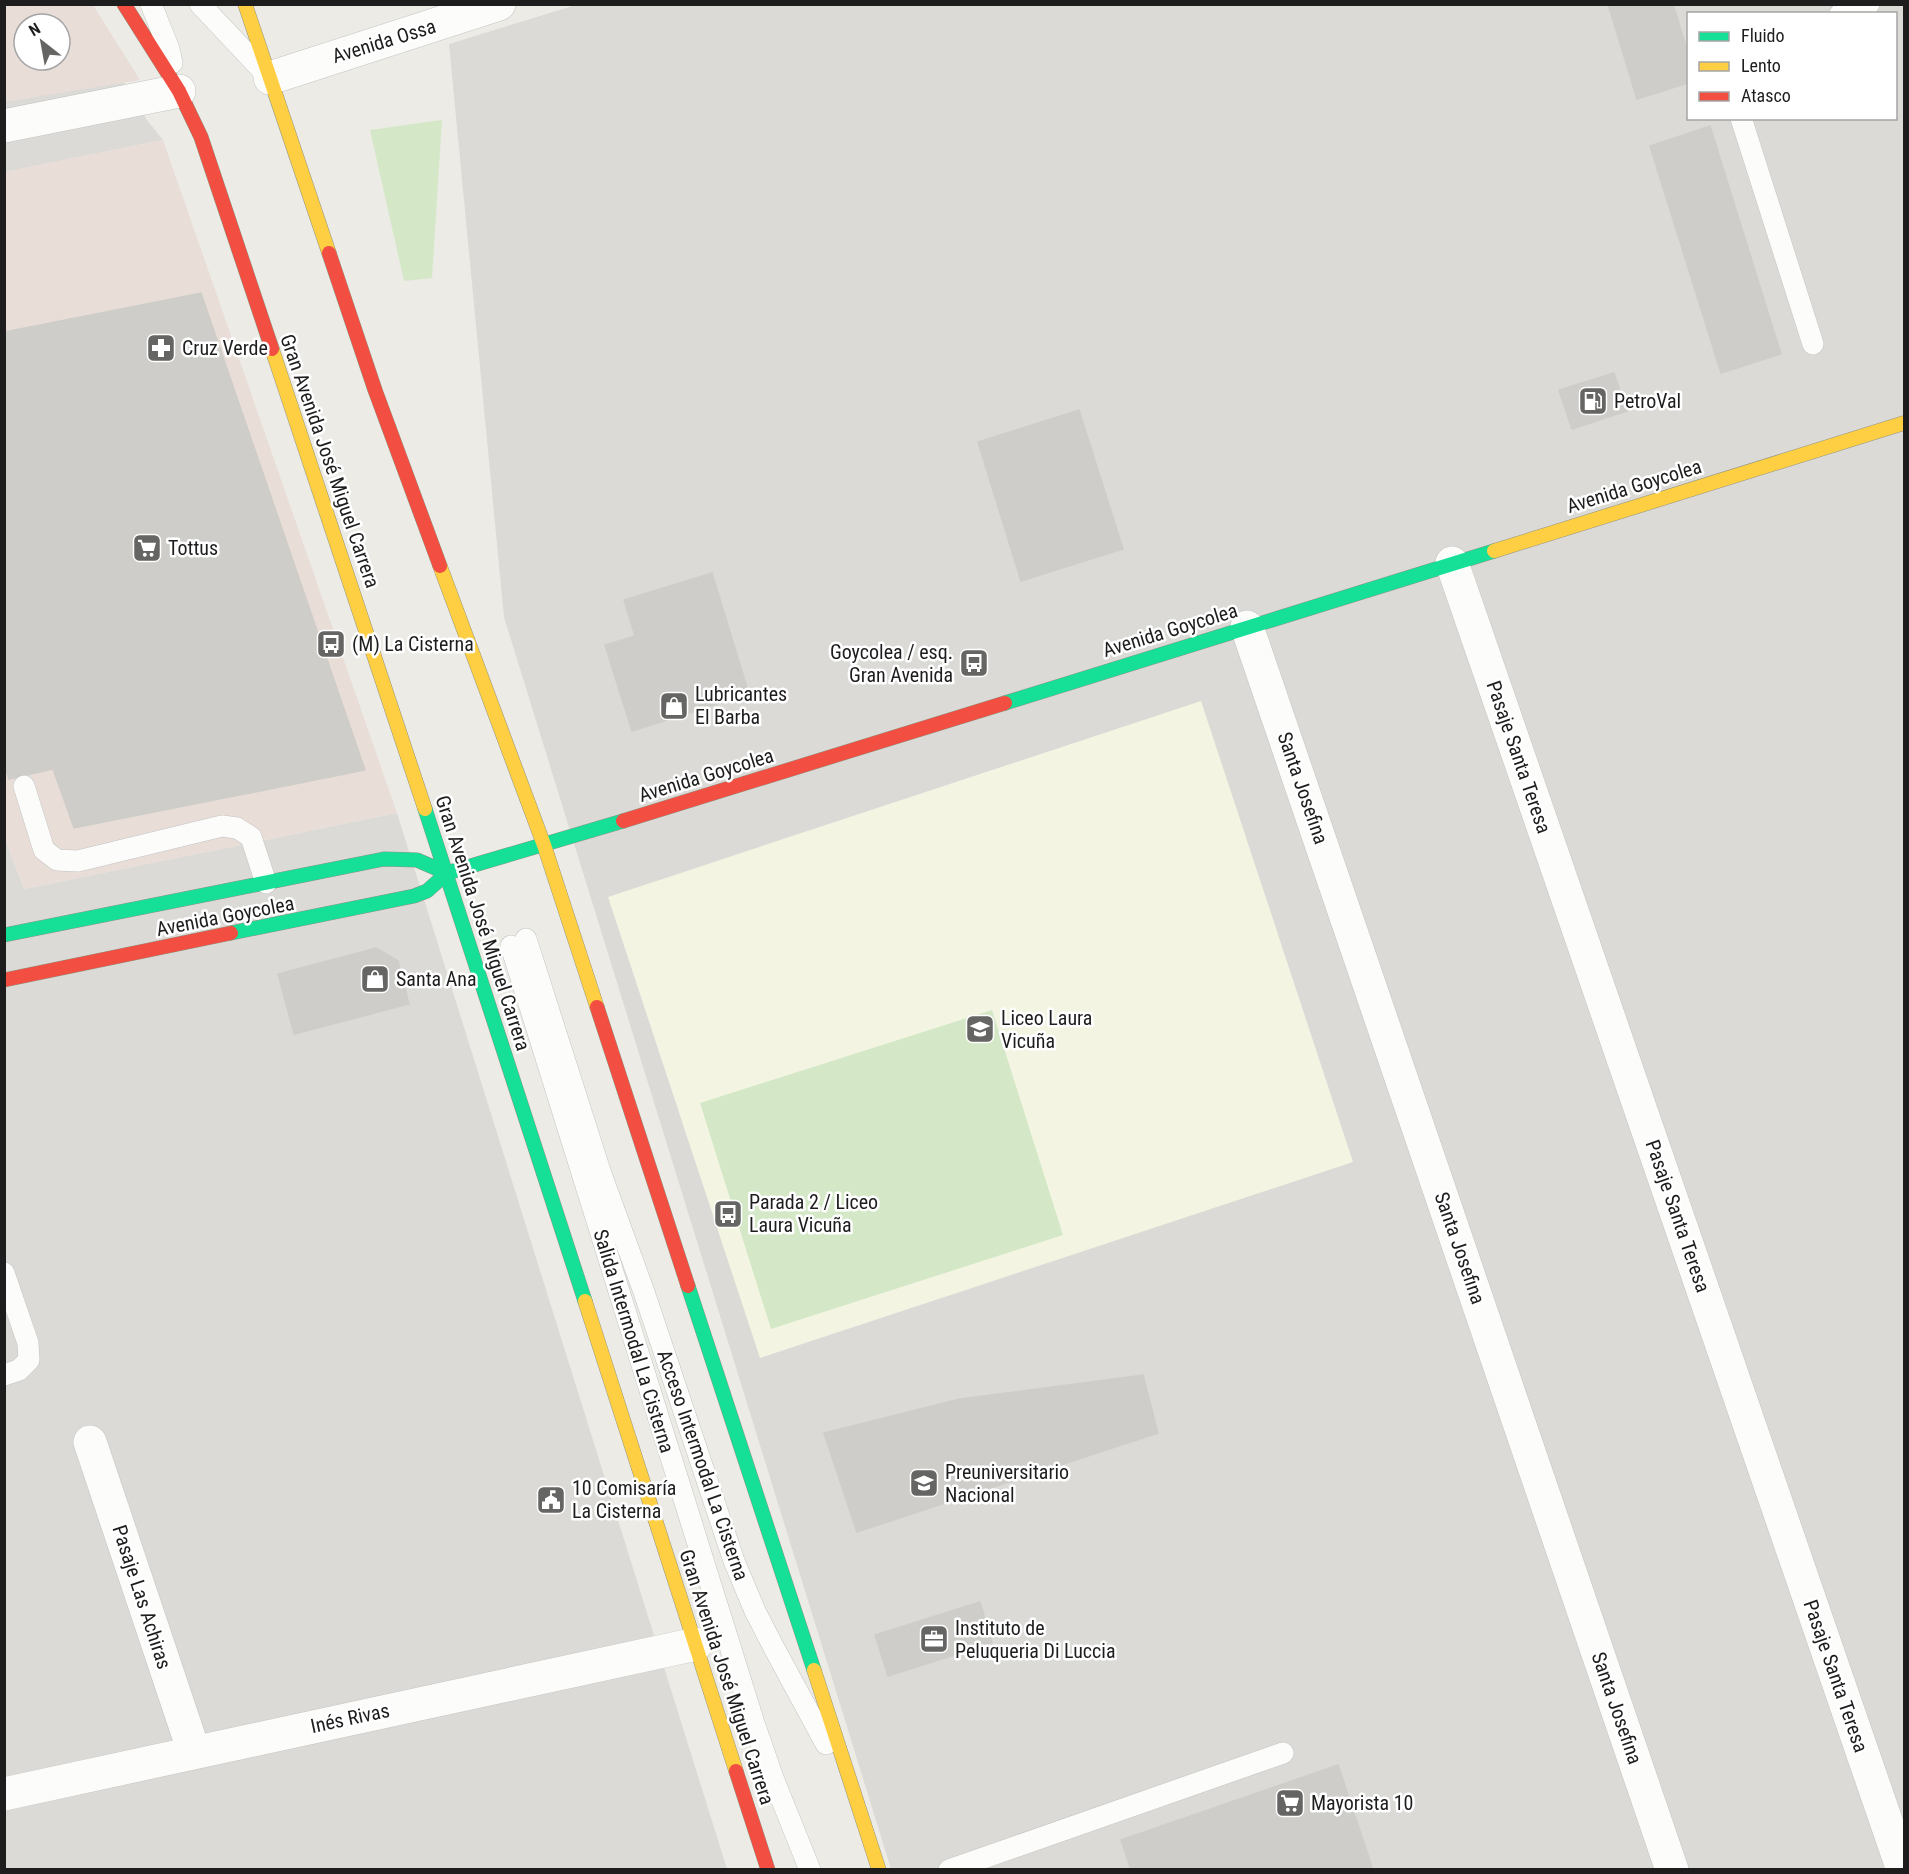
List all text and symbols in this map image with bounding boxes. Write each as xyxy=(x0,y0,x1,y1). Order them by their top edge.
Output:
north arrow xyxy=(12,12,72,72)
legend xyxy=(1687,12,1897,120)
street label: Avenida Ossa xyxy=(329,14,439,68)
text: N xyxy=(25,19,44,40)
text: Fluido xyxy=(1741,25,1785,46)
text: Lento xyxy=(1741,55,1781,76)
text: Atasco xyxy=(1741,85,1791,106)
street label: Gran Avenida José Miguel Carrera xyxy=(275,331,385,591)
pharmacy icon: Cruz Verde xyxy=(145,332,177,364)
place label: Cruz Verde xyxy=(182,336,268,360)
fuel station icon: PetroVal xyxy=(1577,385,1609,417)
place label: PetroVal xyxy=(1614,389,1681,413)
street label: Avenida Goycolea xyxy=(1564,454,1704,518)
supermarket icon: Tottus xyxy=(131,532,163,564)
place label: Tottus xyxy=(168,536,218,560)
street label: Avenida Goycolea xyxy=(1100,598,1240,662)
bus stop icon: (M) La Cisterna xyxy=(315,628,347,660)
place label: (M) La Cisterna xyxy=(352,632,474,656)
place label: Goycolea / esq. Gran Avenida xyxy=(830,640,953,687)
bus stop icon: Goycolea / esq. Gran Avenida xyxy=(958,647,990,679)
street label: Pasaje Santa Teresa xyxy=(1482,678,1556,836)
place label: Lubricantes El Barba xyxy=(695,682,787,729)
shop icon: Lubricantes El Barba xyxy=(658,690,690,722)
street label: Santa Josefina xyxy=(1273,729,1333,847)
street label: Avenida Goycolea xyxy=(636,743,776,807)
street label: Gran Avenida José Miguel Carrera xyxy=(430,792,536,1054)
street label: Avenida Goycolea xyxy=(154,891,296,941)
shop icon: Santa Ana xyxy=(359,963,391,995)
place label: Santa Ana xyxy=(396,967,477,991)
place label: Liceo Laura Vicuña xyxy=(1001,1006,1092,1053)
school or university icon: Liceo Laura Vicuña xyxy=(964,1013,996,1045)
street label: Pasaje Santa Teresa xyxy=(1641,1137,1715,1295)
street label: Santa Josefina xyxy=(1430,1189,1490,1307)
place label: Parada 2 / Liceo Laura Vicuña xyxy=(749,1190,878,1237)
bus stop icon: Parada 2 / Liceo Laura Vicuña xyxy=(712,1198,744,1230)
street label: Salida Intermodal La Cisterna xyxy=(589,1226,679,1456)
street label: Acceso Intermodal La Cisterna xyxy=(652,1347,754,1583)
place label: Preuniversitario Nacional xyxy=(945,1460,1069,1507)
school or university icon: Preuniversitario Nacional xyxy=(908,1467,940,1499)
place label: 10 Comisaría La Cisterna xyxy=(572,1476,676,1523)
public building icon: 10 Comisaría La Cisterna xyxy=(535,1484,567,1516)
street label: Pasaje Las Achiras xyxy=(107,1522,177,1672)
street label: Gran Avenida José Miguel Carrera xyxy=(674,1546,780,1808)
street label: Pasaje Santa Teresa xyxy=(1799,1597,1873,1755)
place label: Instituto de Peluqueria Di Luccia xyxy=(955,1616,1116,1663)
office icon: Instituto de Peluqueria Di Luccia xyxy=(918,1623,950,1655)
street label: Santa Josefina xyxy=(1587,1649,1647,1767)
street label: Inés Rivas xyxy=(308,1698,392,1738)
supermarket icon: Mayorista 10 xyxy=(1274,1787,1306,1819)
place label: Mayorista 10 xyxy=(1311,1791,1413,1815)

